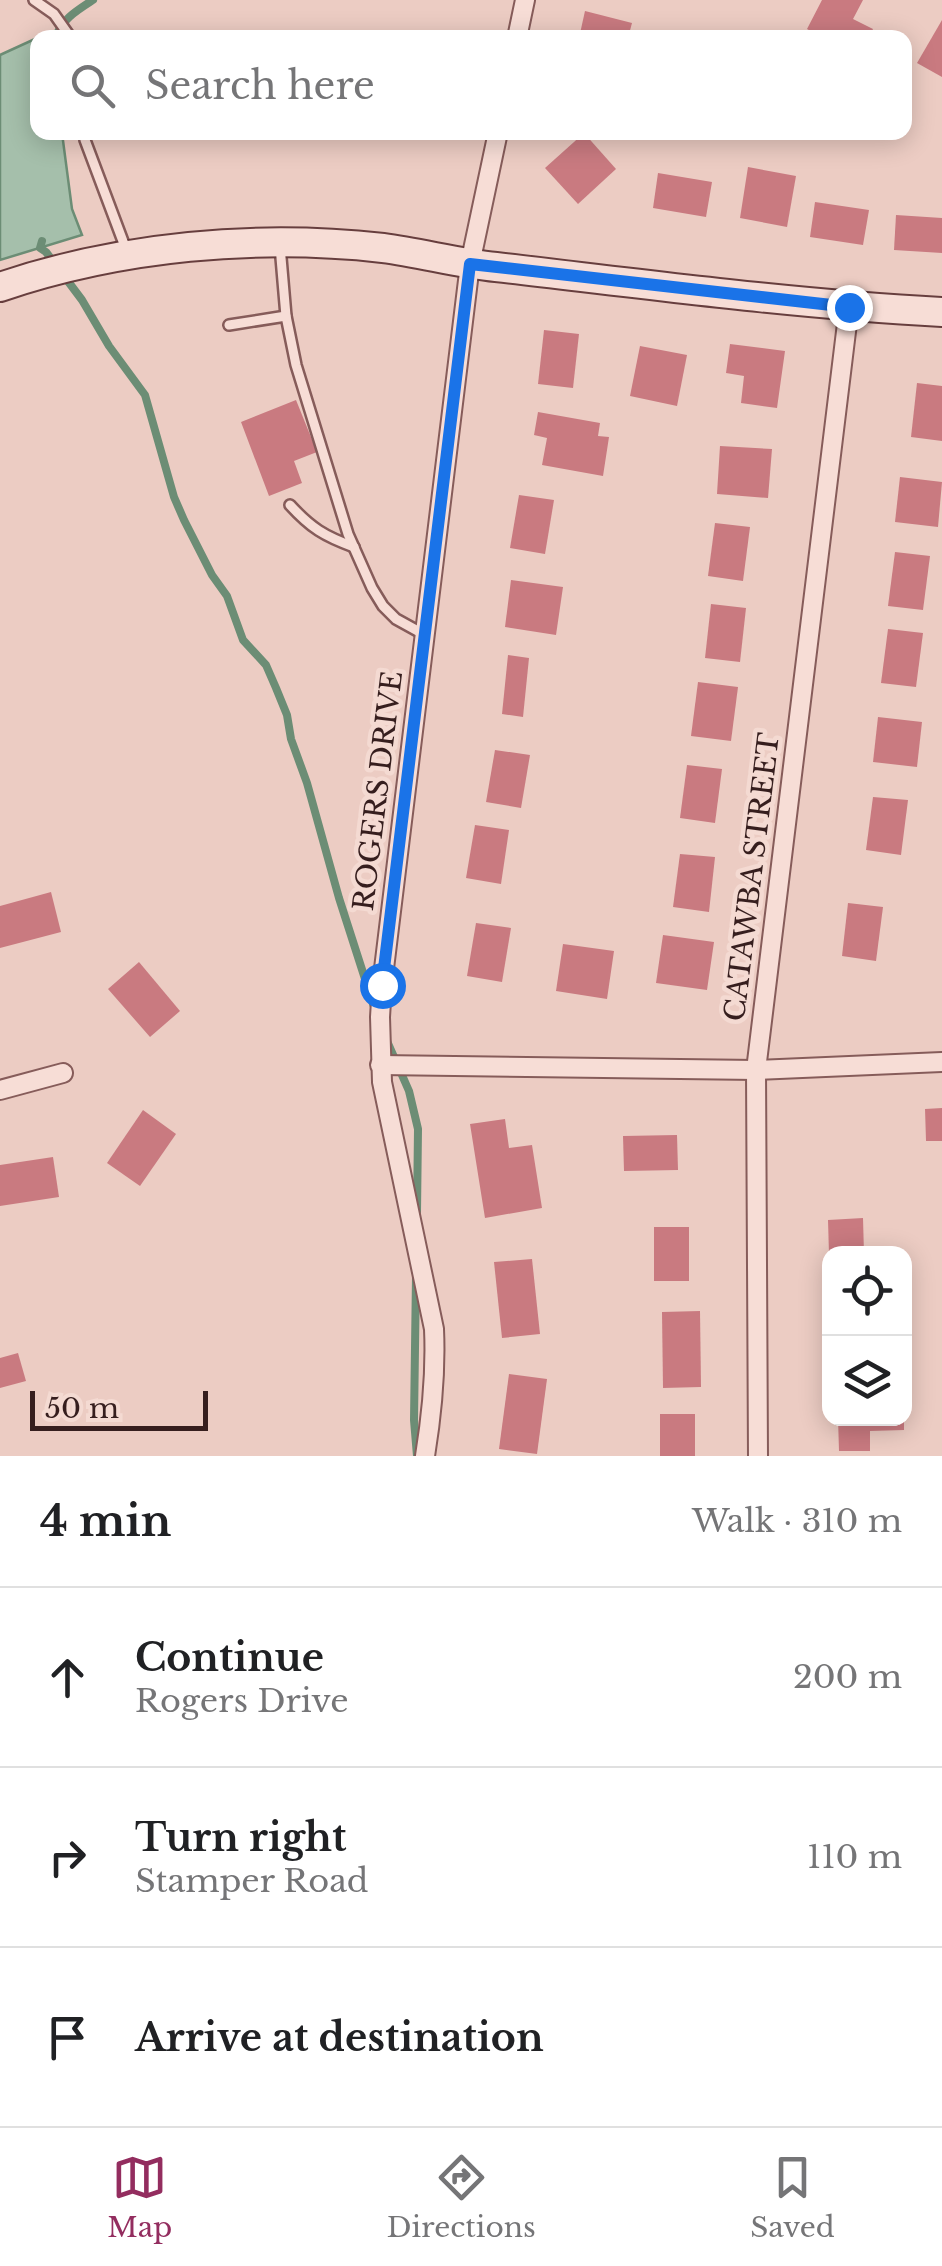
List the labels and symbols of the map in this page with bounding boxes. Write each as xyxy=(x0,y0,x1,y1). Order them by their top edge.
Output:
route end xyxy=(827,285,873,331)
street label: ROGERS DRIVE xyxy=(346,669,410,913)
street label: CATAWBA STREET xyxy=(717,730,787,1023)
route start xyxy=(360,963,406,1009)
scale bar xyxy=(30,1386,208,1430)

